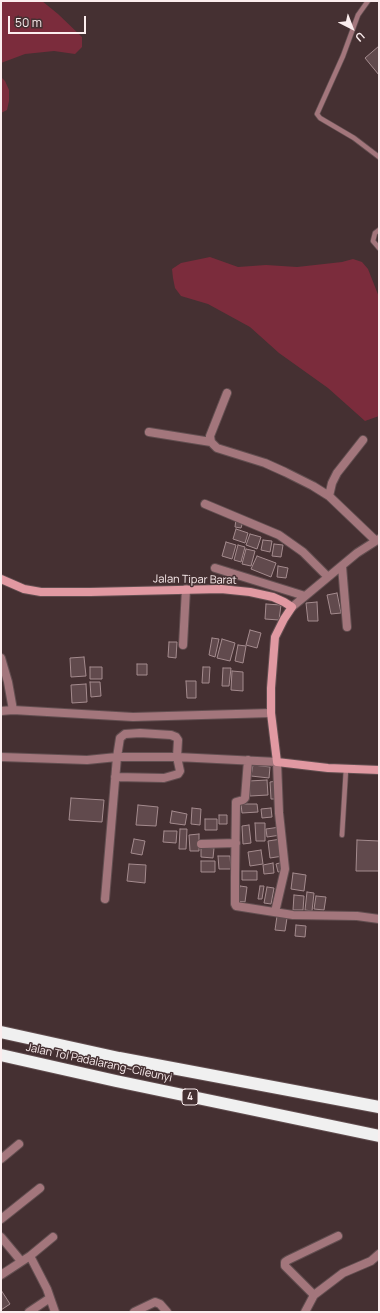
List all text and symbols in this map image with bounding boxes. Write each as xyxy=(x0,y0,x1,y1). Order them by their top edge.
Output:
scale bar xyxy=(10,8,88,34)
north arrow xyxy=(332,8,372,48)
text: 50 m xyxy=(15,14,42,31)
text: U xyxy=(352,29,368,46)
street label: Jalan Tipar Barat xyxy=(153,573,237,587)
street label: Jalan Tol Padalarang–Cileunyi xyxy=(25,1041,173,1085)
road number: 4 xyxy=(182,1089,198,1105)

